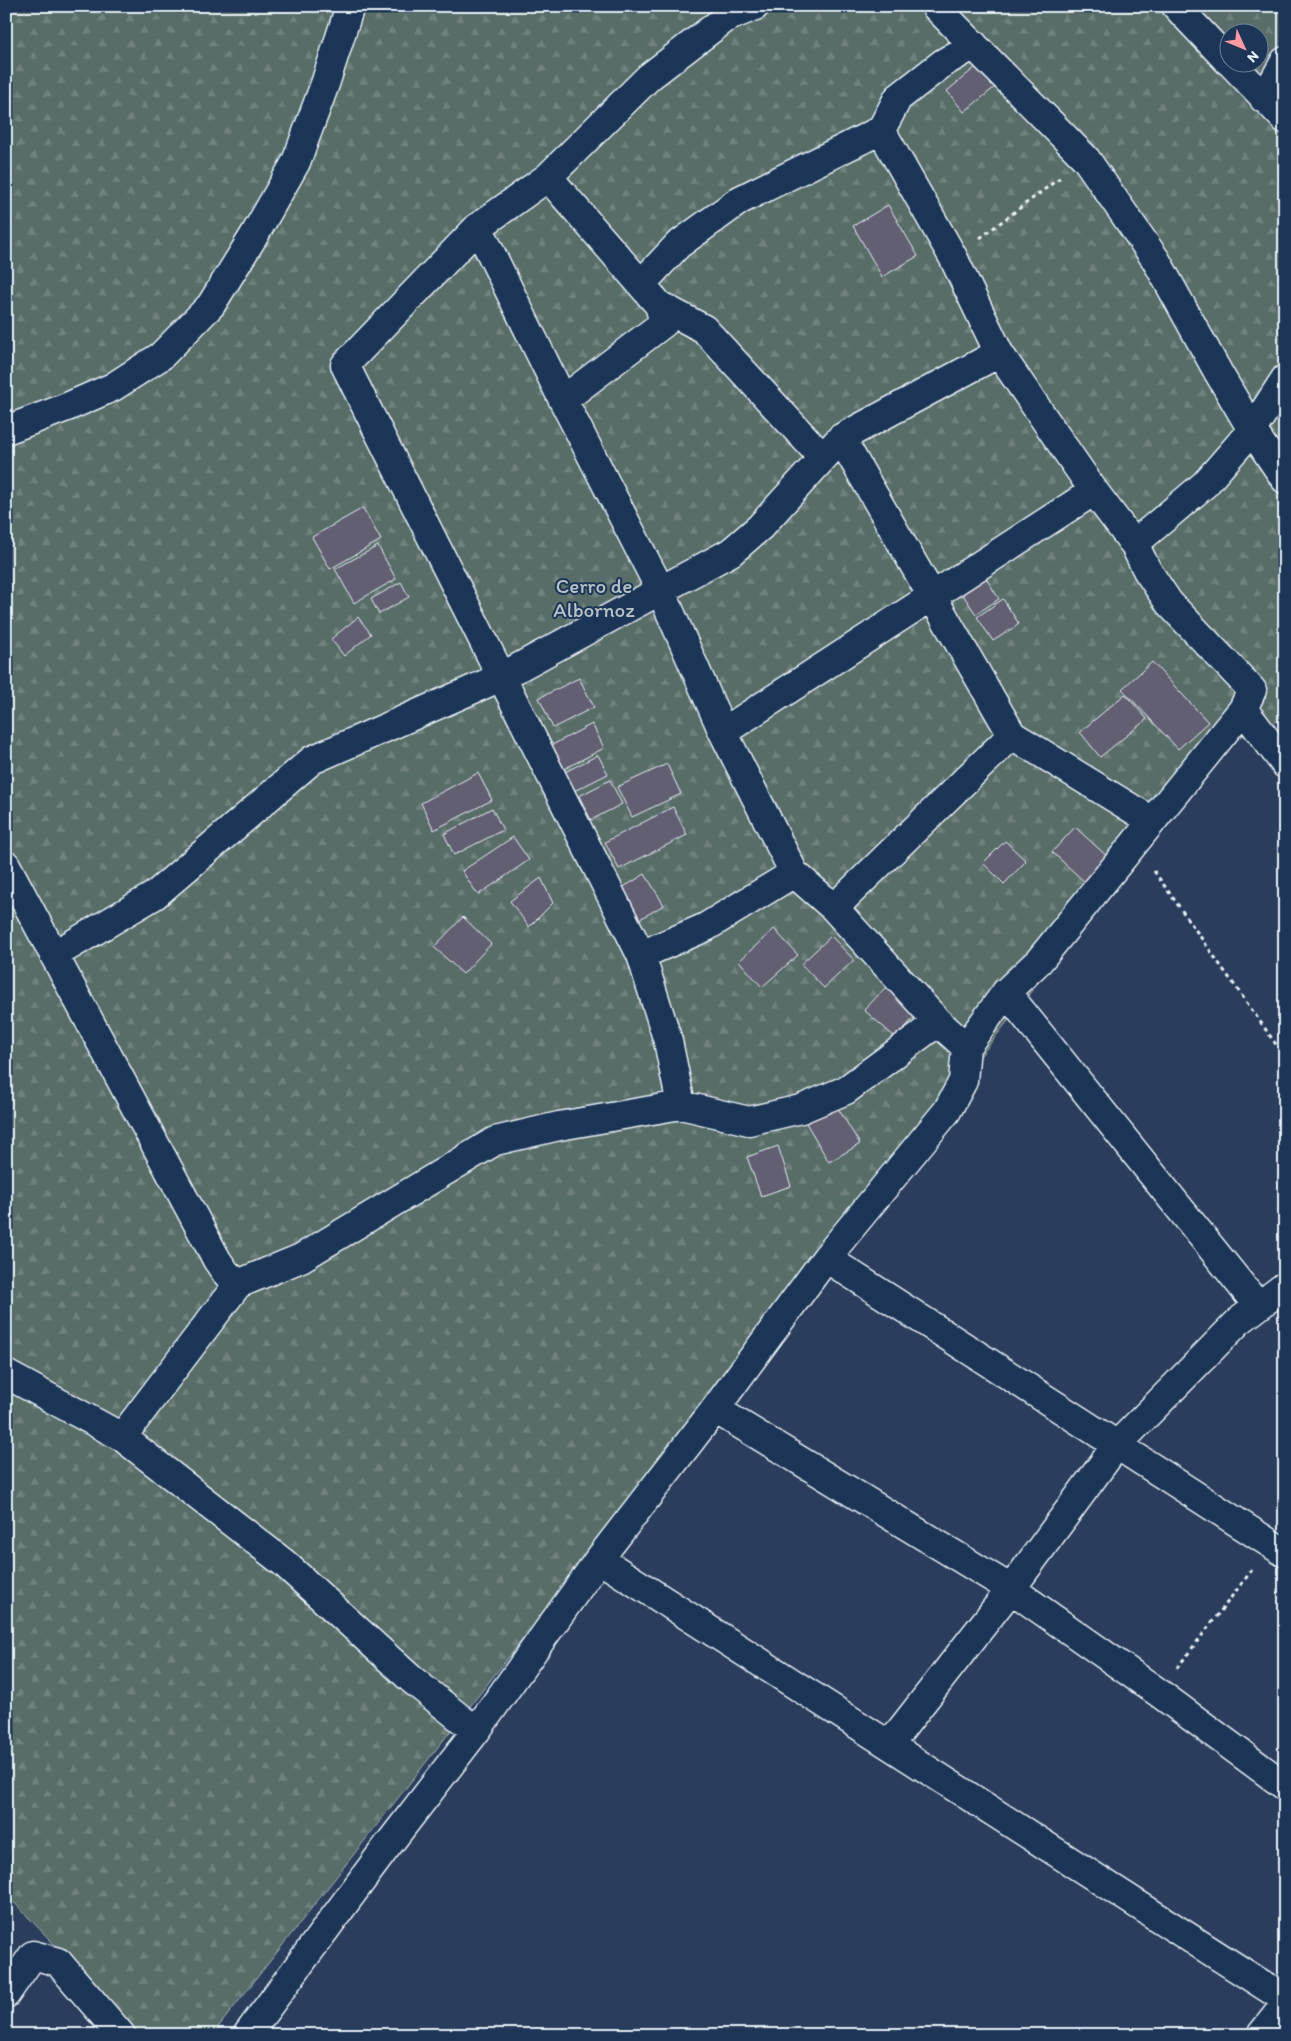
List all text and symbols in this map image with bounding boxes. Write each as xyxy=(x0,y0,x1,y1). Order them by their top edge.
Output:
north arrow xyxy=(1218,22,1268,72)
text: N xyxy=(1244,47,1262,66)
park label: Cerro de Albornoz xyxy=(553,573,635,622)

